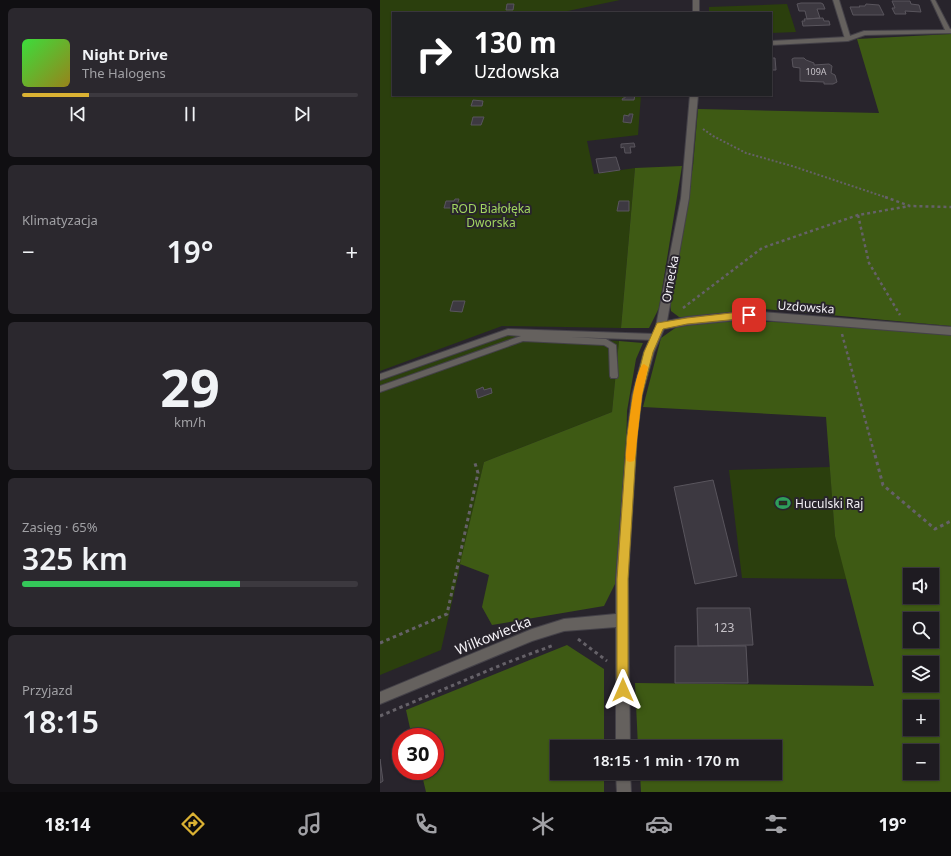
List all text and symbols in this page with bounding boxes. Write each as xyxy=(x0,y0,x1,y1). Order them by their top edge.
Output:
text: 130 m xyxy=(474,23,557,61)
icon: right xyxy=(408,28,460,80)
text: Night Drive xyxy=(82,44,168,64)
text: Uzdowska xyxy=(474,59,560,83)
text: The Halogens xyxy=(82,64,166,82)
house number: 109A xyxy=(805,65,827,78)
icon: previous xyxy=(67,103,89,125)
icon: pause xyxy=(179,103,201,125)
icon: next xyxy=(291,103,313,125)
park label: ROD Białołęka Dworska xyxy=(451,200,531,231)
text: Klimatyzacja xyxy=(22,211,98,229)
text: 19° xyxy=(166,231,214,272)
text: − xyxy=(22,236,35,266)
text: + xyxy=(345,236,358,266)
street label: Ornecka xyxy=(658,254,682,304)
street label: Uzdowska xyxy=(777,297,835,317)
pin xyxy=(732,298,766,332)
icon: arrive xyxy=(738,304,760,326)
text: 29 xyxy=(160,351,220,422)
text: km/h xyxy=(174,413,206,431)
sports icon: Huculski Raj xyxy=(774,494,792,512)
place label: Huculski Raj xyxy=(795,495,863,512)
text: Zasięg · 65% xyxy=(22,518,98,536)
text: 325 km xyxy=(22,538,128,579)
map controls xyxy=(903,568,939,780)
button: sound xyxy=(903,568,939,604)
street label: Wilkowiecka xyxy=(452,611,534,659)
button: search xyxy=(903,612,939,648)
house number: 123 xyxy=(714,619,734,636)
button: layers xyxy=(903,656,939,692)
position arrow xyxy=(602,669,644,711)
text: Przyjazd xyxy=(22,681,73,699)
button: + xyxy=(903,700,939,736)
text: 18:15 xyxy=(22,701,99,742)
speed limit sign: 30 xyxy=(392,728,444,780)
button: − xyxy=(903,744,939,780)
text: 18:15 · 1 min · 170 m xyxy=(592,750,740,770)
icon: directions xyxy=(179,810,207,838)
icon: music xyxy=(296,810,324,838)
icon: phone xyxy=(412,810,440,838)
icon: climate xyxy=(529,810,557,838)
icon: car xyxy=(645,810,673,838)
icon: filters xyxy=(762,810,790,838)
text: 18:14 xyxy=(44,812,91,836)
text: 19° xyxy=(878,812,907,836)

